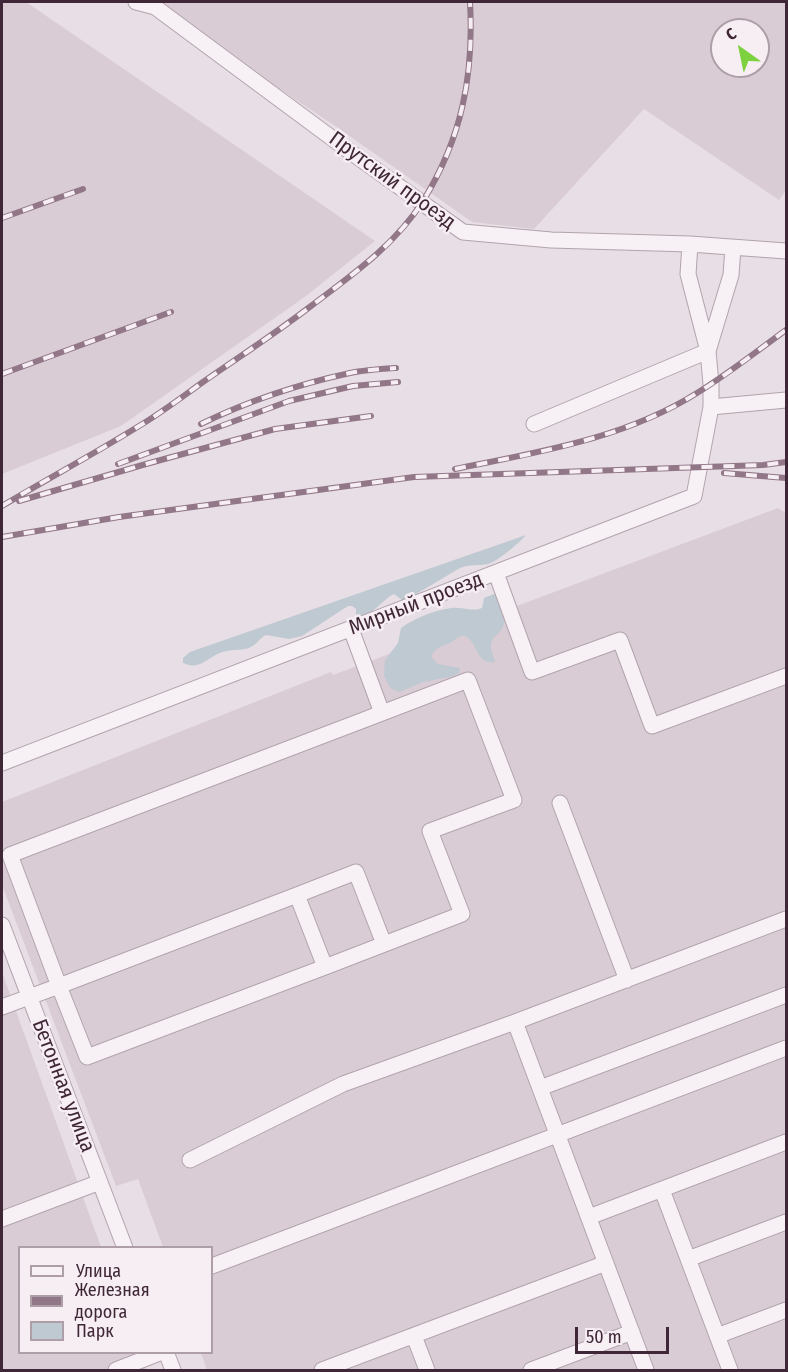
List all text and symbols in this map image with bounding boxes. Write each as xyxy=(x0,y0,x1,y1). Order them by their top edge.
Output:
north arrow xyxy=(710,18,770,78)
text: С xyxy=(722,24,740,44)
street label: Прутский проезд xyxy=(324,127,460,235)
street label: Мирный проезд xyxy=(345,567,487,641)
street label: Бетонная улица xyxy=(26,1016,100,1156)
legend xyxy=(18,1246,213,1354)
text: Улица xyxy=(76,1260,121,1282)
text: Железная дорога xyxy=(75,1279,150,1323)
scale bar xyxy=(578,1315,672,1353)
text: Парк xyxy=(76,1320,114,1342)
text: 50 m xyxy=(586,1326,622,1348)

